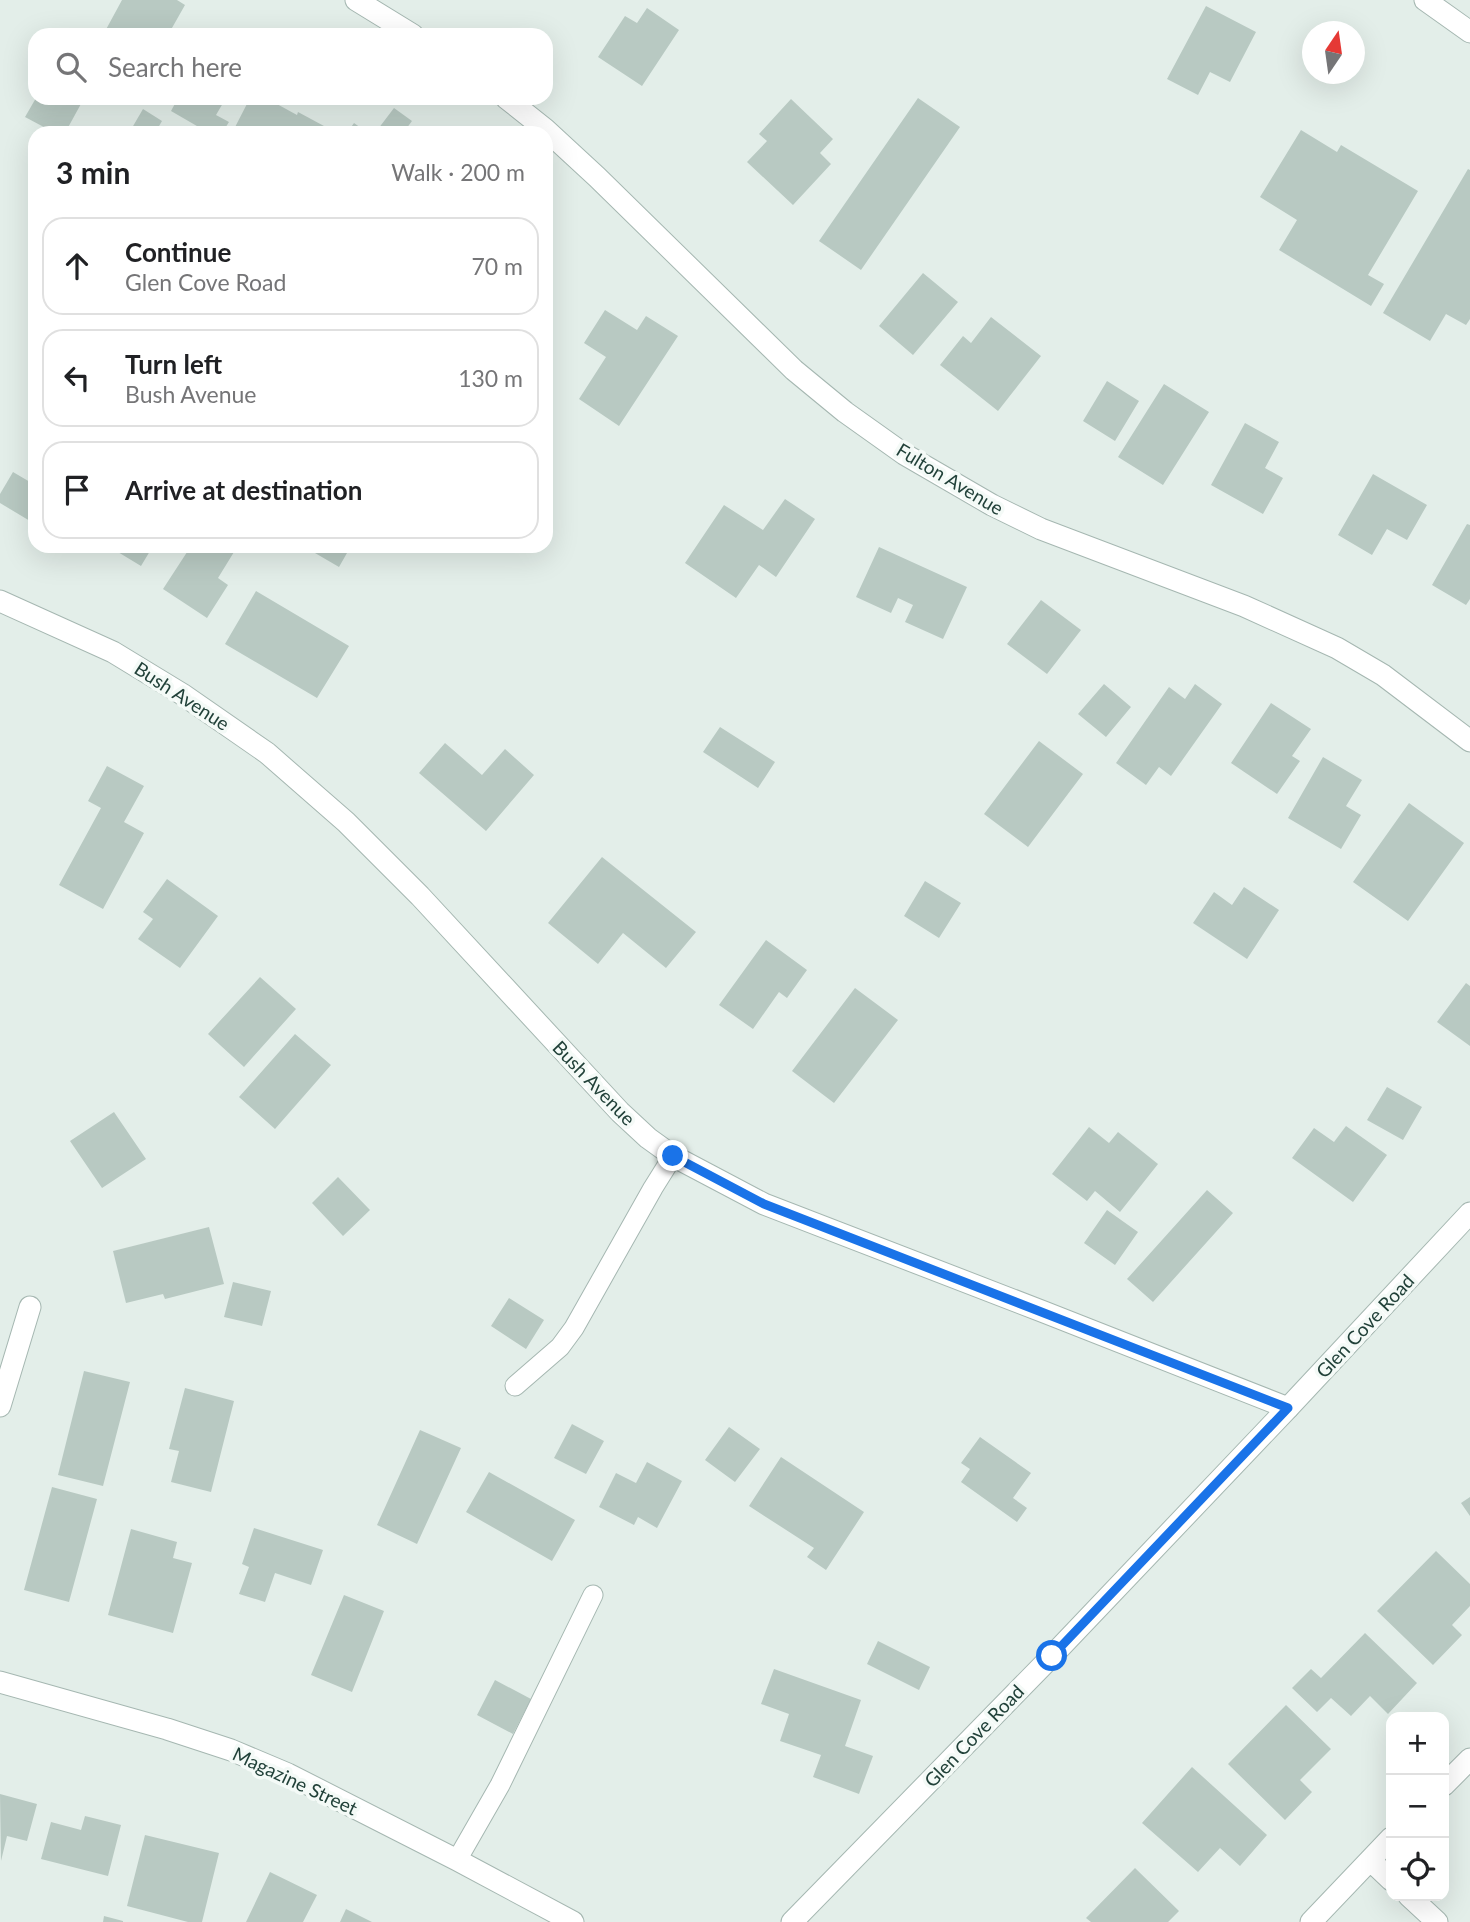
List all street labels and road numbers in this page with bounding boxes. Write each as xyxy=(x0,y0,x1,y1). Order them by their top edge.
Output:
street label: Fulton Avenue xyxy=(893,438,1008,519)
street label: Bush Avenue xyxy=(130,656,234,735)
street label: Bush Avenue xyxy=(548,1036,640,1130)
street label: Glen Cove Road xyxy=(1311,1269,1419,1382)
street label: Glen Cove Road xyxy=(919,1680,1028,1792)
street label: Magazine Street xyxy=(229,1742,361,1820)

